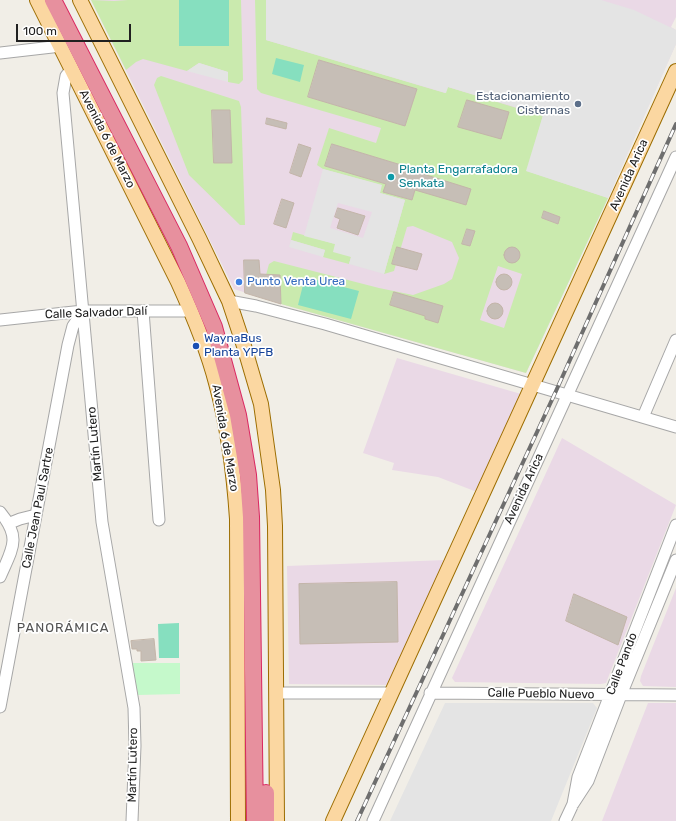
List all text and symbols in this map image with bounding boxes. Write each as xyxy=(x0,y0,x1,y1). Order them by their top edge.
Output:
scale bar xyxy=(18,16,133,42)
text: 100 m xyxy=(23,24,57,38)
street label: Avenida 6 de Marzo xyxy=(76,87,138,191)
place label: Estacionamiento Cisternas xyxy=(476,90,570,118)
marker: Estacionamiento Cisternas xyxy=(573,99,583,109)
street label: Avenida Arica xyxy=(607,137,651,213)
place label: Planta Engarrafadora Senkata xyxy=(399,163,518,191)
marker: Planta Engarrafadora Senkata xyxy=(386,172,396,182)
place label: Punto Venta Urea xyxy=(247,275,345,289)
marker: Punto Venta Urea xyxy=(234,277,244,287)
street label: Calle Salvador Dalí xyxy=(45,304,147,322)
place label: WaynaBus Planta YPFB xyxy=(204,332,273,360)
marker: WaynaBus Planta YPFB xyxy=(191,341,201,351)
street label: Avenida 6 de Marzo xyxy=(209,383,241,493)
street label: Martín Lutero xyxy=(85,406,105,482)
street label: Calle Jean Paul Sartre xyxy=(19,446,57,570)
street label: Avenida Arica xyxy=(501,451,547,527)
district label: PANORÁMICA xyxy=(17,620,109,636)
street label: Calle Pando xyxy=(604,631,640,697)
street label: Calle Pueblo Nuevo xyxy=(487,686,595,702)
street label: Martín Lutero xyxy=(125,727,141,803)

